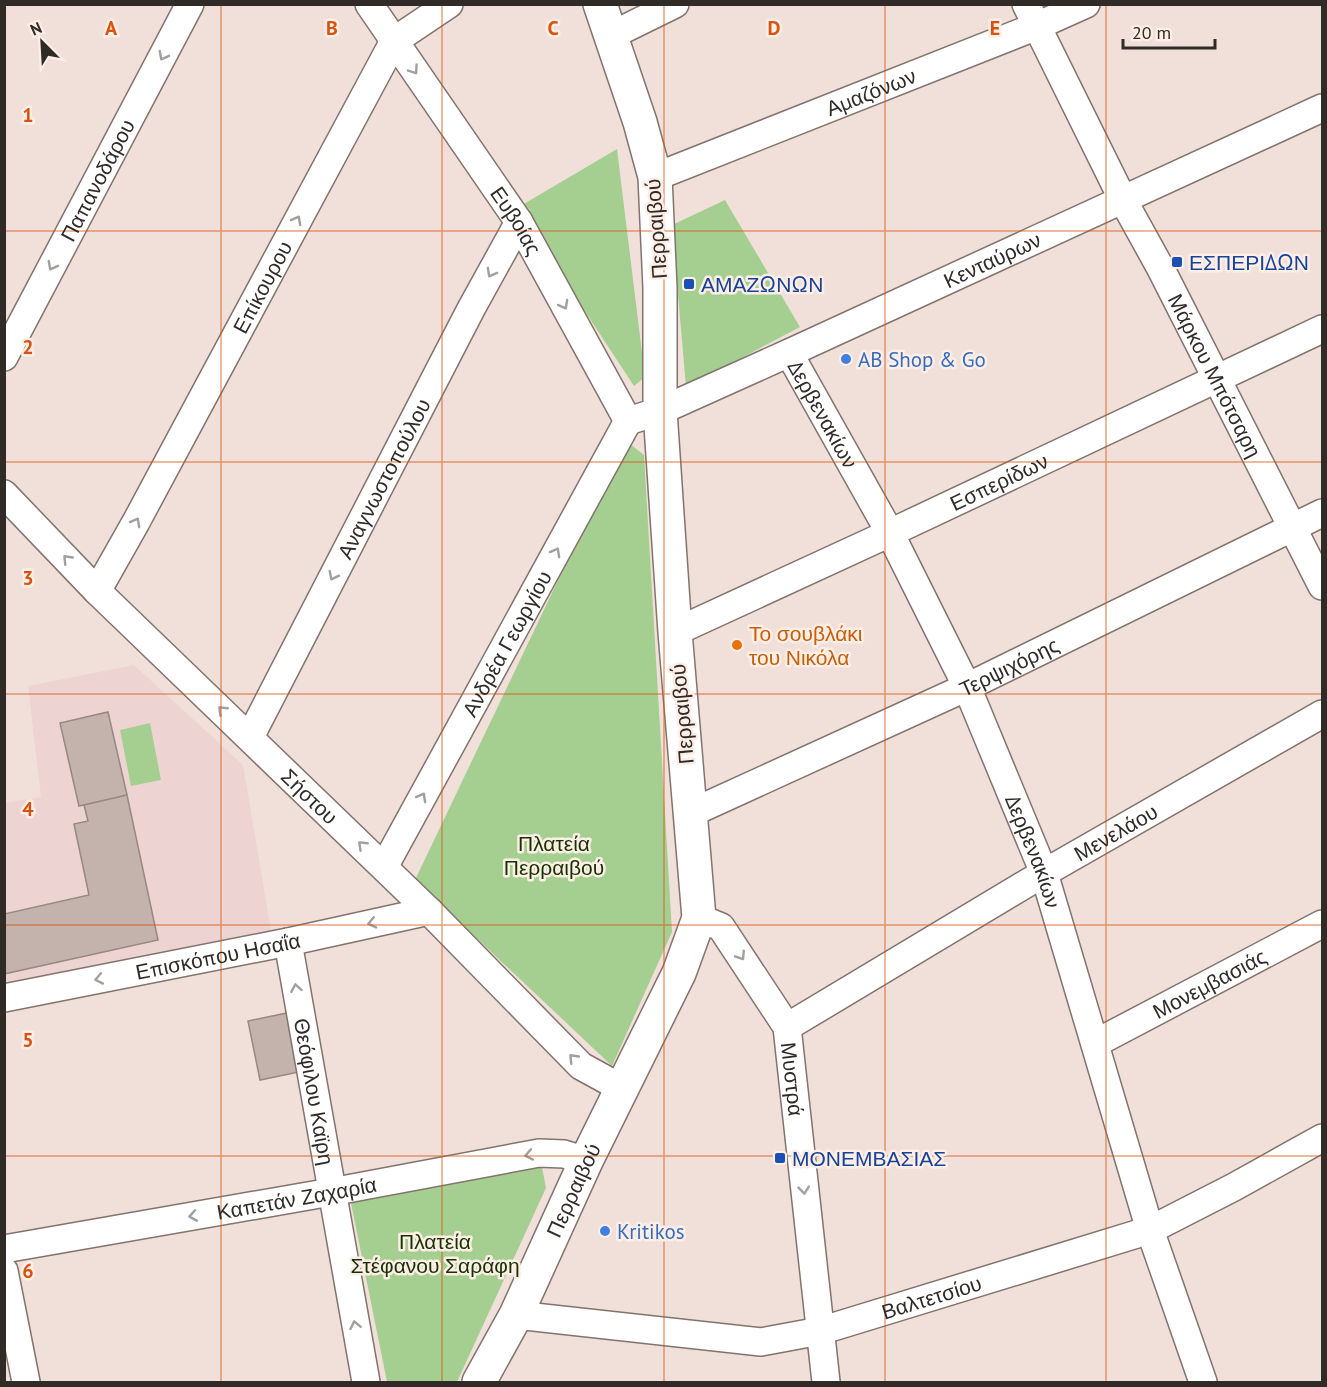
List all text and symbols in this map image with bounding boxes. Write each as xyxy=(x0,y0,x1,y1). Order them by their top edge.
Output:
north arrow xyxy=(12,12,72,72)
scale bar xyxy=(1123,12,1214,50)
text: A xyxy=(105,15,118,41)
text: B xyxy=(326,15,338,41)
text: C xyxy=(547,15,559,41)
text: D xyxy=(768,15,781,41)
text: E xyxy=(990,15,1000,41)
text: N xyxy=(27,17,45,40)
text: 20 m xyxy=(1132,21,1171,44)
one-way arrow xyxy=(158,50,170,61)
street label: Αμαζόνων xyxy=(822,62,920,122)
one-way arrow xyxy=(407,63,418,74)
text: 1 xyxy=(22,102,34,128)
street label: Παπανοδάρου xyxy=(54,114,141,246)
street label: Περραιβού xyxy=(639,178,673,280)
street label: Ευβοίας xyxy=(485,181,548,260)
one-way arrow xyxy=(290,216,301,226)
street label: Κενταύρων xyxy=(939,226,1045,294)
street label: Επίκουρου xyxy=(226,236,298,338)
place label: ΕΣΠΕΡΙΔΩΝ xyxy=(1189,249,1309,276)
marker: ΕΣΠΕΡΙΔΩΝ xyxy=(1170,255,1184,269)
one-way arrow xyxy=(48,260,60,271)
one-way arrow xyxy=(487,267,498,277)
place label: ΑΜΑΖΩΝΩΝ xyxy=(701,271,823,298)
marker: ΑΜΑΖΩΝΩΝ xyxy=(682,277,696,291)
street label: Μάρκου Μπότσαρη xyxy=(1162,289,1268,462)
one-way arrow xyxy=(557,298,568,309)
text: 2 xyxy=(22,334,34,360)
place label: AB Shop & Go xyxy=(858,346,986,373)
marker: AB Shop & Go xyxy=(839,352,853,366)
street label: Δερβενακίων xyxy=(782,355,864,473)
street label: Αναγνωστοπούλου xyxy=(331,394,436,563)
street label: Εσπερίδων xyxy=(945,447,1052,516)
one-way arrow xyxy=(129,517,140,528)
one-way arrow xyxy=(549,548,560,559)
one-way arrow xyxy=(63,556,74,566)
text: 3 xyxy=(22,565,34,591)
street label: Ανδρέα Γεωργίου xyxy=(456,565,557,721)
one-way arrow xyxy=(329,570,340,581)
place label: Το σουβλάκι του Νικόλα xyxy=(749,620,863,671)
street label: Τερψιχόρης xyxy=(955,631,1063,702)
marker: Το σουβλάκι του Νικόλα xyxy=(730,638,744,652)
street label: Περραιβού xyxy=(664,663,700,765)
one-way arrow xyxy=(218,706,228,717)
street label: Σήστου xyxy=(276,763,344,830)
street label: Δερβενακίων xyxy=(1000,791,1067,911)
one-way arrow xyxy=(415,793,426,803)
text: 4 xyxy=(22,796,34,822)
street label: Μενελάου xyxy=(1069,797,1162,867)
park label: Πλατεία Περραιβού xyxy=(504,830,604,881)
one-way arrow xyxy=(358,842,369,853)
one-way arrow xyxy=(367,916,377,929)
street label: Επισκόπου Ησαΐα xyxy=(133,926,303,985)
street label: Μονεμβασιάς xyxy=(1148,942,1271,1024)
one-way arrow xyxy=(733,950,744,961)
one-way arrow xyxy=(94,972,104,985)
one-way arrow xyxy=(290,984,302,993)
street label: Θεόφιλου Καϊρη xyxy=(288,1016,341,1167)
text: 5 xyxy=(22,1027,34,1053)
street label: Μυστρά xyxy=(775,1041,810,1118)
one-way arrow xyxy=(569,1055,580,1065)
street label: Περραιβού xyxy=(540,1138,606,1241)
place label: ΜΟΝΕΜΒΑΣΙΑΣ xyxy=(792,1145,946,1172)
one-way arrow xyxy=(524,1148,534,1160)
marker: ΜΟΝΕΜΒΑΣΙΑΣ xyxy=(773,1151,787,1165)
street label: Καπετάν Ζαχαρία xyxy=(215,1170,379,1225)
one-way arrow xyxy=(798,1185,810,1194)
one-way arrow xyxy=(188,1209,198,1222)
place label: Kritikos xyxy=(617,1218,685,1245)
marker: Kritikos xyxy=(598,1224,612,1238)
park label: Πλατεία Στέφανου Σαράφη xyxy=(350,1228,520,1279)
text: 6 xyxy=(22,1258,34,1284)
street label: Βαλτετσίου xyxy=(878,1269,985,1325)
one-way arrow xyxy=(350,1320,362,1330)

